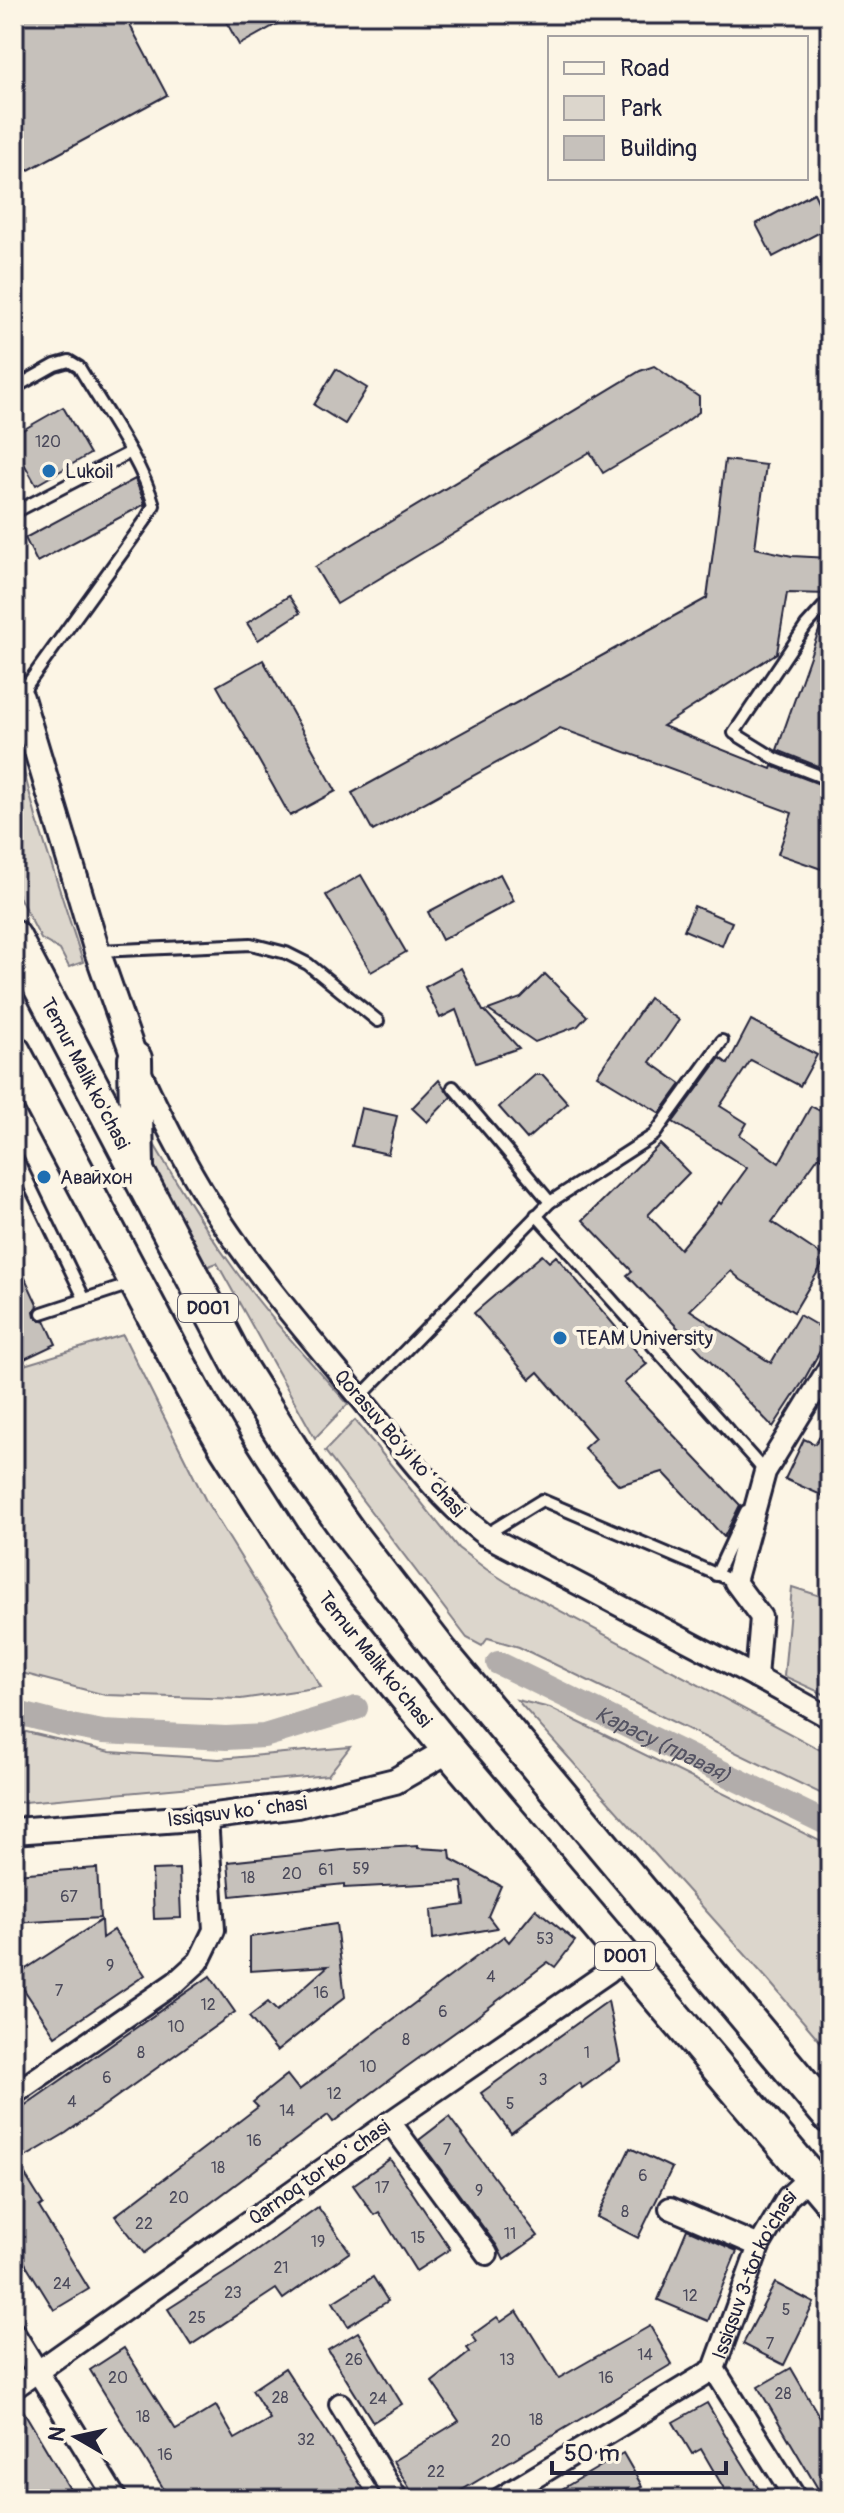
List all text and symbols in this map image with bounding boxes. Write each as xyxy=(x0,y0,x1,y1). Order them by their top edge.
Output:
legend xyxy=(548,36,808,180)
text: Road xyxy=(620,54,670,83)
text: Park xyxy=(620,94,662,123)
text: Building xyxy=(620,134,697,163)
house number: 120 xyxy=(35,432,61,452)
place label: Lukoil xyxy=(65,459,114,484)
marker: Lukoil xyxy=(40,462,58,480)
street label: Temur Malik ko'chasi xyxy=(35,993,135,1154)
place label: Авайхон xyxy=(60,1165,132,1190)
marker: Авайхон xyxy=(35,1168,53,1186)
road number: D001 xyxy=(178,1294,238,1322)
place label: TEAM University xyxy=(576,1326,713,1351)
marker: TEAM University xyxy=(551,1329,569,1347)
street label: Qorasuv Bo‘yi koʻchasi xyxy=(329,1364,471,1522)
street label: Temur Malik ko'chasi xyxy=(312,1586,437,1733)
water label: Карасу (правая) xyxy=(591,1700,736,1790)
street label: Issiqsuv koʻchasi xyxy=(166,1791,308,1832)
house number: 59 xyxy=(353,1859,369,1879)
house number: 61 xyxy=(318,1860,334,1880)
house number: 20 xyxy=(282,1864,302,1884)
house number: 18 xyxy=(241,1868,255,1888)
house number: 67 xyxy=(60,1887,78,1907)
house number: 53 xyxy=(536,1929,554,1949)
road number: D001 xyxy=(595,1942,655,1970)
house number: 9 xyxy=(106,1956,114,1976)
house number: 4 xyxy=(486,1967,496,1987)
house number: 7 xyxy=(55,1981,64,2001)
house number: 16 xyxy=(313,1983,329,2003)
house number: 12 xyxy=(200,1995,216,2015)
house number: 6 xyxy=(438,2002,448,2022)
house number: 10 xyxy=(167,2017,185,2037)
house number: 8 xyxy=(402,2030,410,2050)
house number: 8 xyxy=(137,2043,145,2063)
house number: 1 xyxy=(584,2043,590,2063)
house number: 10 xyxy=(359,2057,377,2077)
house number: 6 xyxy=(102,2068,112,2088)
house number: 3 xyxy=(539,2070,548,2090)
house number: 12 xyxy=(326,2084,342,2104)
house number: 4 xyxy=(67,2092,77,2112)
house number: 5 xyxy=(506,2094,514,2114)
house number: 14 xyxy=(279,2101,295,2121)
street label: Qarnoq tor koʻchasi xyxy=(244,2114,395,2231)
house number: 16 xyxy=(246,2131,262,2151)
house number: 7 xyxy=(443,2140,452,2160)
house number: 18 xyxy=(211,2158,225,2178)
house number: 6 xyxy=(638,2166,648,2186)
house number: 17 xyxy=(375,2178,390,2198)
house number: 9 xyxy=(475,2181,483,2201)
street label: Issiqsuv 3-tor ko'chasi xyxy=(707,2184,801,2363)
house number: 20 xyxy=(169,2188,189,2208)
house number: 8 xyxy=(621,2202,629,2222)
house number: 22 xyxy=(135,2214,153,2234)
house number: 11 xyxy=(504,2224,516,2244)
house number: 15 xyxy=(411,2228,425,2248)
house number: 19 xyxy=(311,2232,325,2252)
house number: 21 xyxy=(273,2258,289,2278)
house number: 24 xyxy=(53,2274,71,2294)
house number: 23 xyxy=(224,2283,242,2303)
house number: 12 xyxy=(682,2286,698,2306)
house number: 5 xyxy=(782,2300,790,2320)
house number: 25 xyxy=(188,2308,206,2328)
house number: 7 xyxy=(766,2334,775,2354)
house number: 14 xyxy=(637,2345,653,2365)
house number: 26 xyxy=(345,2350,363,2370)
house number: 13 xyxy=(499,2350,515,2370)
house number: 20 xyxy=(108,2368,128,2388)
house number: 16 xyxy=(598,2368,614,2388)
house number: 28 xyxy=(774,2384,792,2404)
house number: 28 xyxy=(271,2388,289,2408)
house number: 24 xyxy=(369,2389,387,2409)
north arrow xyxy=(36,2397,116,2477)
house number: 18 xyxy=(136,2407,150,2427)
house number: 18 xyxy=(529,2410,543,2430)
text: N xyxy=(42,2424,72,2444)
scale bar xyxy=(552,2425,726,2475)
house number: 32 xyxy=(297,2430,315,2450)
house number: 20 xyxy=(491,2431,511,2451)
text: 50 m xyxy=(564,2439,620,2468)
house number: 16 xyxy=(157,2445,173,2465)
house number: 22 xyxy=(427,2462,445,2482)

